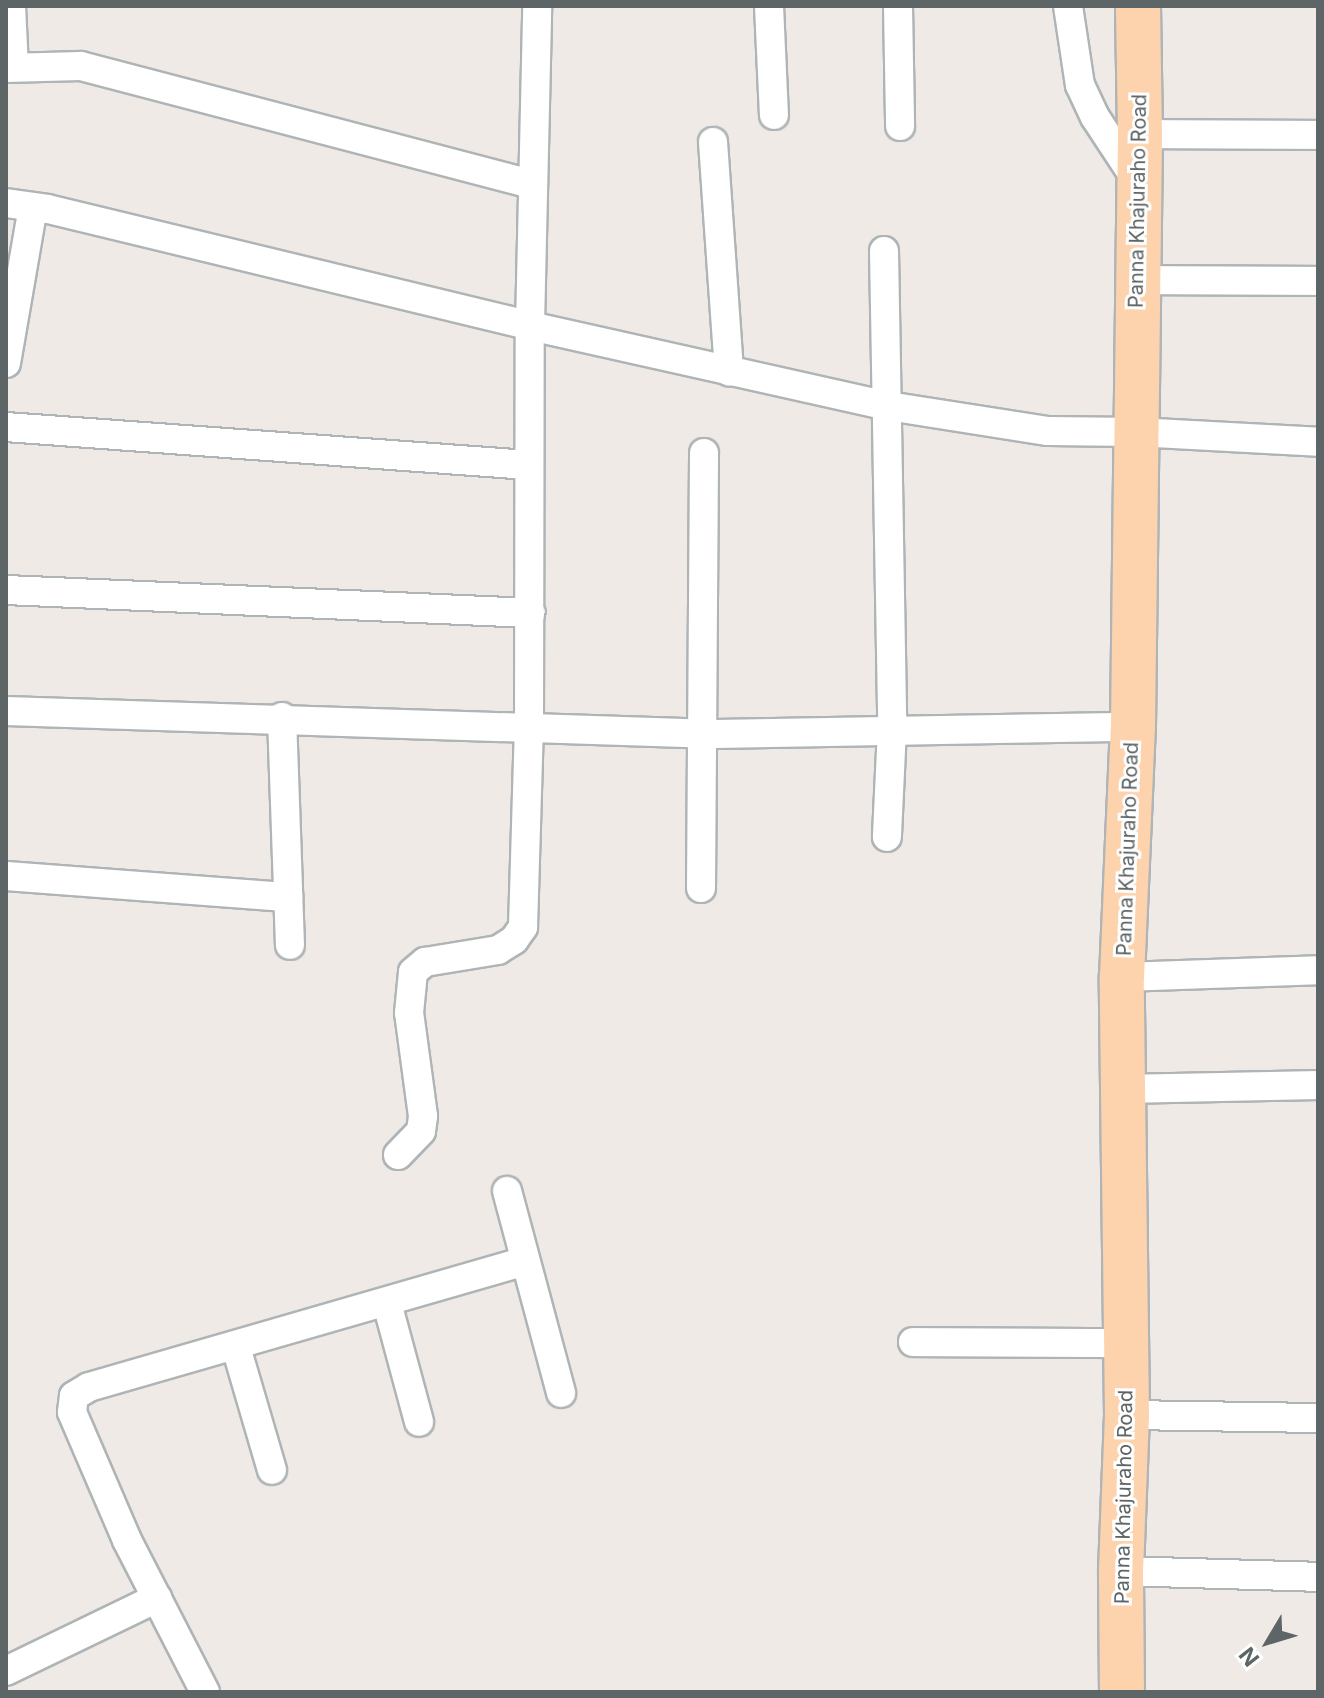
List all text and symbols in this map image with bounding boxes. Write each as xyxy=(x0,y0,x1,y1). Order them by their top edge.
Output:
street label: Panna Khajuraho Road xyxy=(1124,94,1152,308)
street label: Panna Khajuraho Road xyxy=(1112,742,1144,956)
street label: Panna Khajuraho Road xyxy=(1110,1390,1138,1604)
north arrow xyxy=(1228,1602,1308,1682)
text: N xyxy=(1234,1642,1264,1671)

